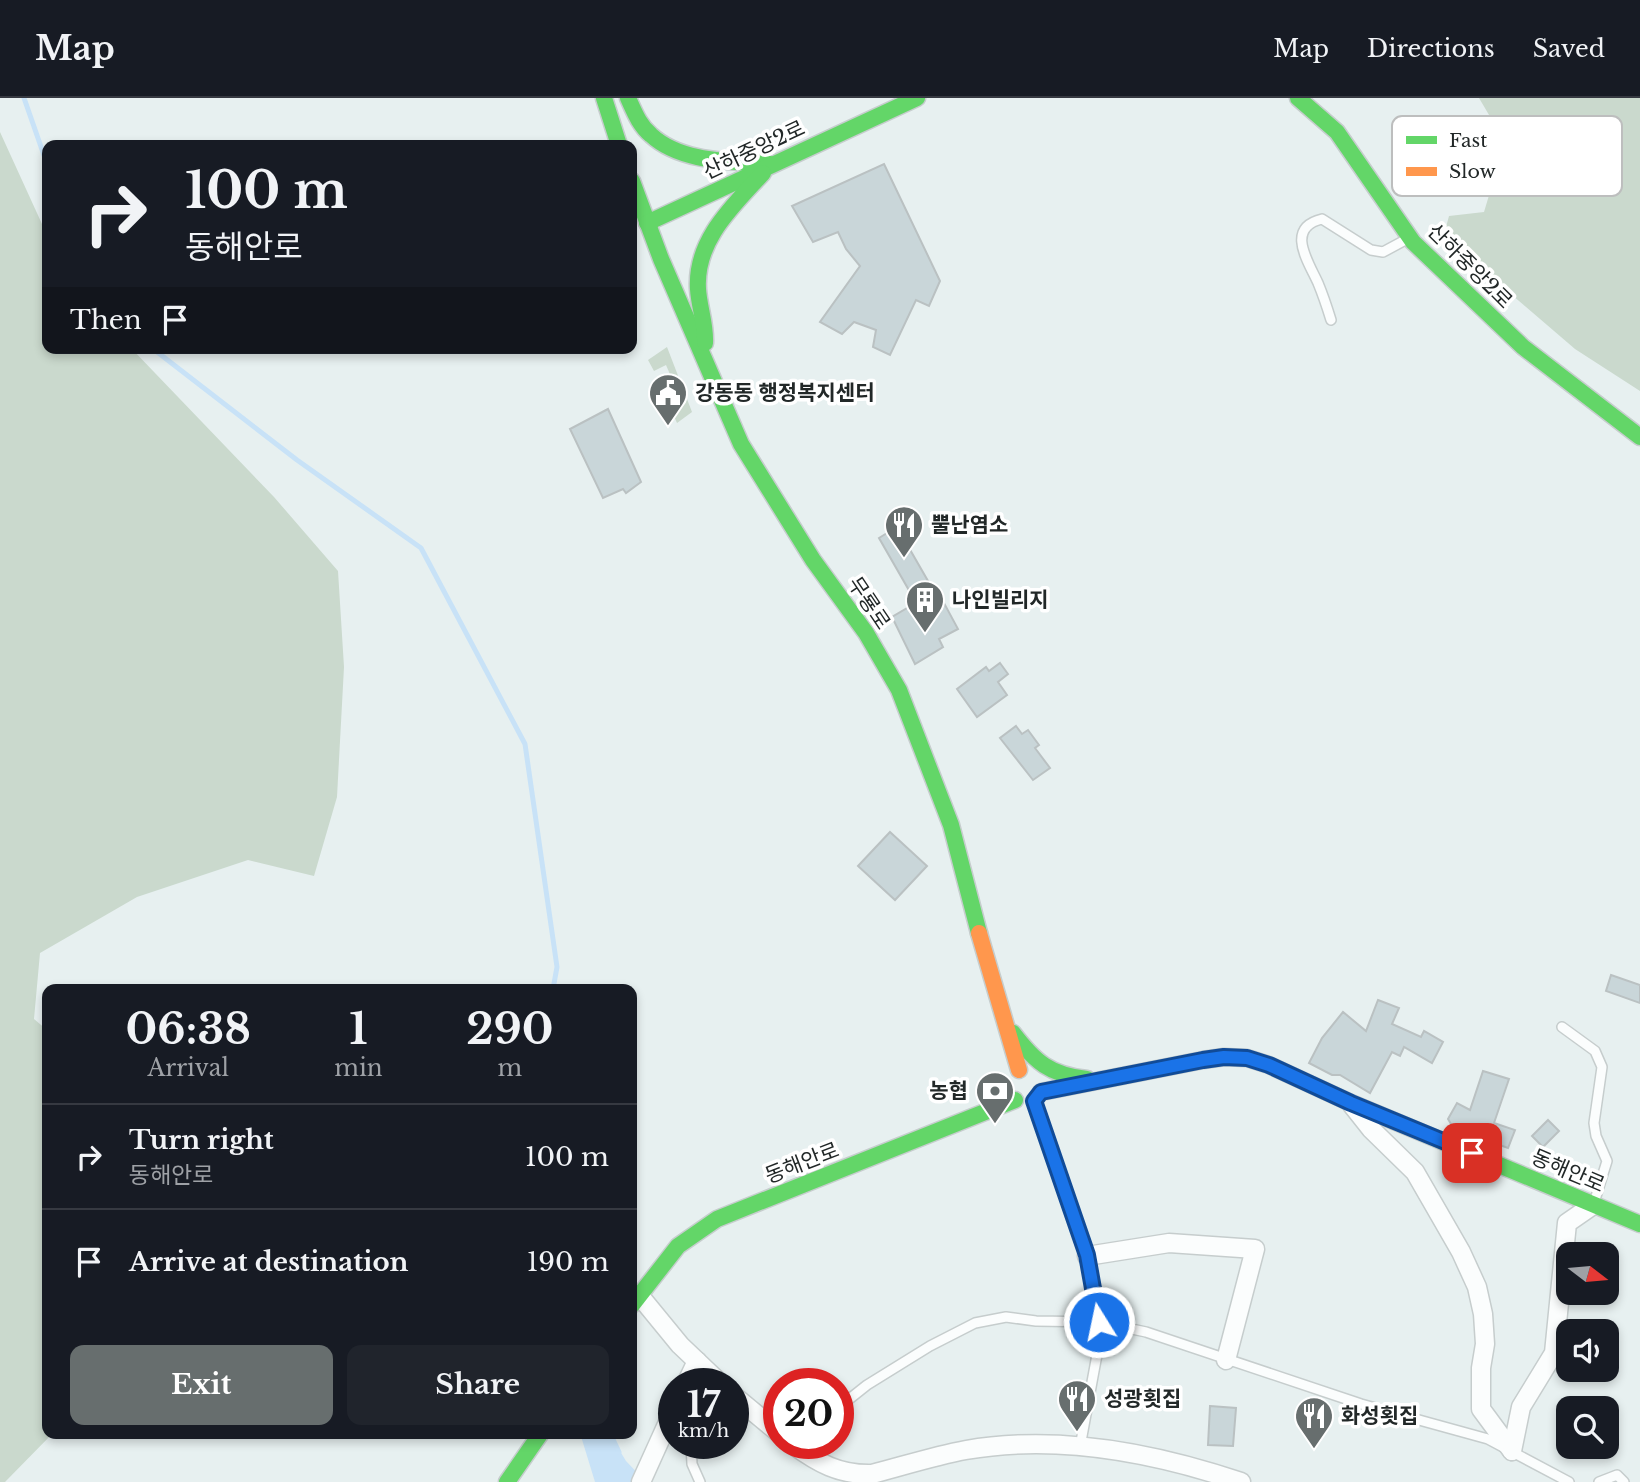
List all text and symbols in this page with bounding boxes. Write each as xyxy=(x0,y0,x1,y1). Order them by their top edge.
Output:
text: Map xyxy=(35,28,115,69)
text: Map xyxy=(1273,34,1329,63)
text: Directions xyxy=(1367,34,1495,63)
text: Saved xyxy=(1533,34,1605,63)
street label: 산하중앙2로 xyxy=(699,115,809,185)
legend xyxy=(1392,116,1622,196)
text: Fast xyxy=(1449,129,1488,152)
text: 100 m xyxy=(185,160,348,221)
text: Slow xyxy=(1449,160,1496,183)
icon: right xyxy=(70,168,161,259)
street label: 산하중앙2로 xyxy=(1422,218,1518,314)
text: 동해안로 xyxy=(185,227,303,267)
icon: arrive xyxy=(156,301,194,339)
text: Then xyxy=(70,304,142,336)
public building icon: 강동동 행정복지센터 xyxy=(647,372,689,427)
place label: 강동동 행정복지센터 xyxy=(695,380,874,406)
restaurant icon: 뿔난염소 xyxy=(883,504,925,559)
place label: 뿔난염소 xyxy=(931,512,1008,538)
street label: 무룡로 xyxy=(842,572,896,634)
building icon: 나인빌리지 xyxy=(904,579,946,634)
place label: 나인빌리지 xyxy=(952,587,1049,613)
text: 06:38 xyxy=(125,1003,251,1055)
text: 1 xyxy=(349,1003,368,1055)
text: 290 xyxy=(466,1003,554,1055)
text: Arrival xyxy=(147,1054,229,1082)
text: min xyxy=(334,1054,383,1082)
text: m xyxy=(498,1054,522,1082)
bank icon: 농협 xyxy=(974,1070,1016,1125)
place label: 농협 xyxy=(929,1078,968,1104)
pin xyxy=(1442,1123,1502,1183)
text: Turn right xyxy=(129,1124,274,1156)
icon: arrive xyxy=(1453,1134,1491,1172)
street label: 동해안로 xyxy=(761,1137,843,1189)
icon: right xyxy=(70,1138,108,1176)
text: 100 m xyxy=(525,1141,609,1173)
street label: 동해안로 xyxy=(1527,1144,1609,1198)
text: 동해안로 xyxy=(129,1161,214,1189)
north arrow xyxy=(1556,1242,1619,1306)
map controls xyxy=(1556,1242,1619,1459)
icon: arrive xyxy=(70,1243,108,1281)
text: Arrive at destination xyxy=(129,1246,409,1278)
text: 190 m xyxy=(527,1246,609,1278)
position arrow xyxy=(1062,1285,1136,1359)
button: sound xyxy=(1556,1319,1619,1382)
button: Exit xyxy=(70,1345,333,1425)
button: Share xyxy=(347,1345,609,1425)
speed limit sign: 20 xyxy=(763,1368,854,1459)
restaurant icon: 성광횟집 xyxy=(1056,1378,1098,1433)
text: 17 xyxy=(687,1383,720,1426)
place label: 성광횟집 xyxy=(1104,1386,1181,1412)
restaurant icon: 화성횟집 xyxy=(1293,1395,1335,1450)
button: search xyxy=(1556,1396,1619,1459)
place label: 화성횟집 xyxy=(1341,1403,1418,1429)
text: km/h xyxy=(678,1420,729,1442)

